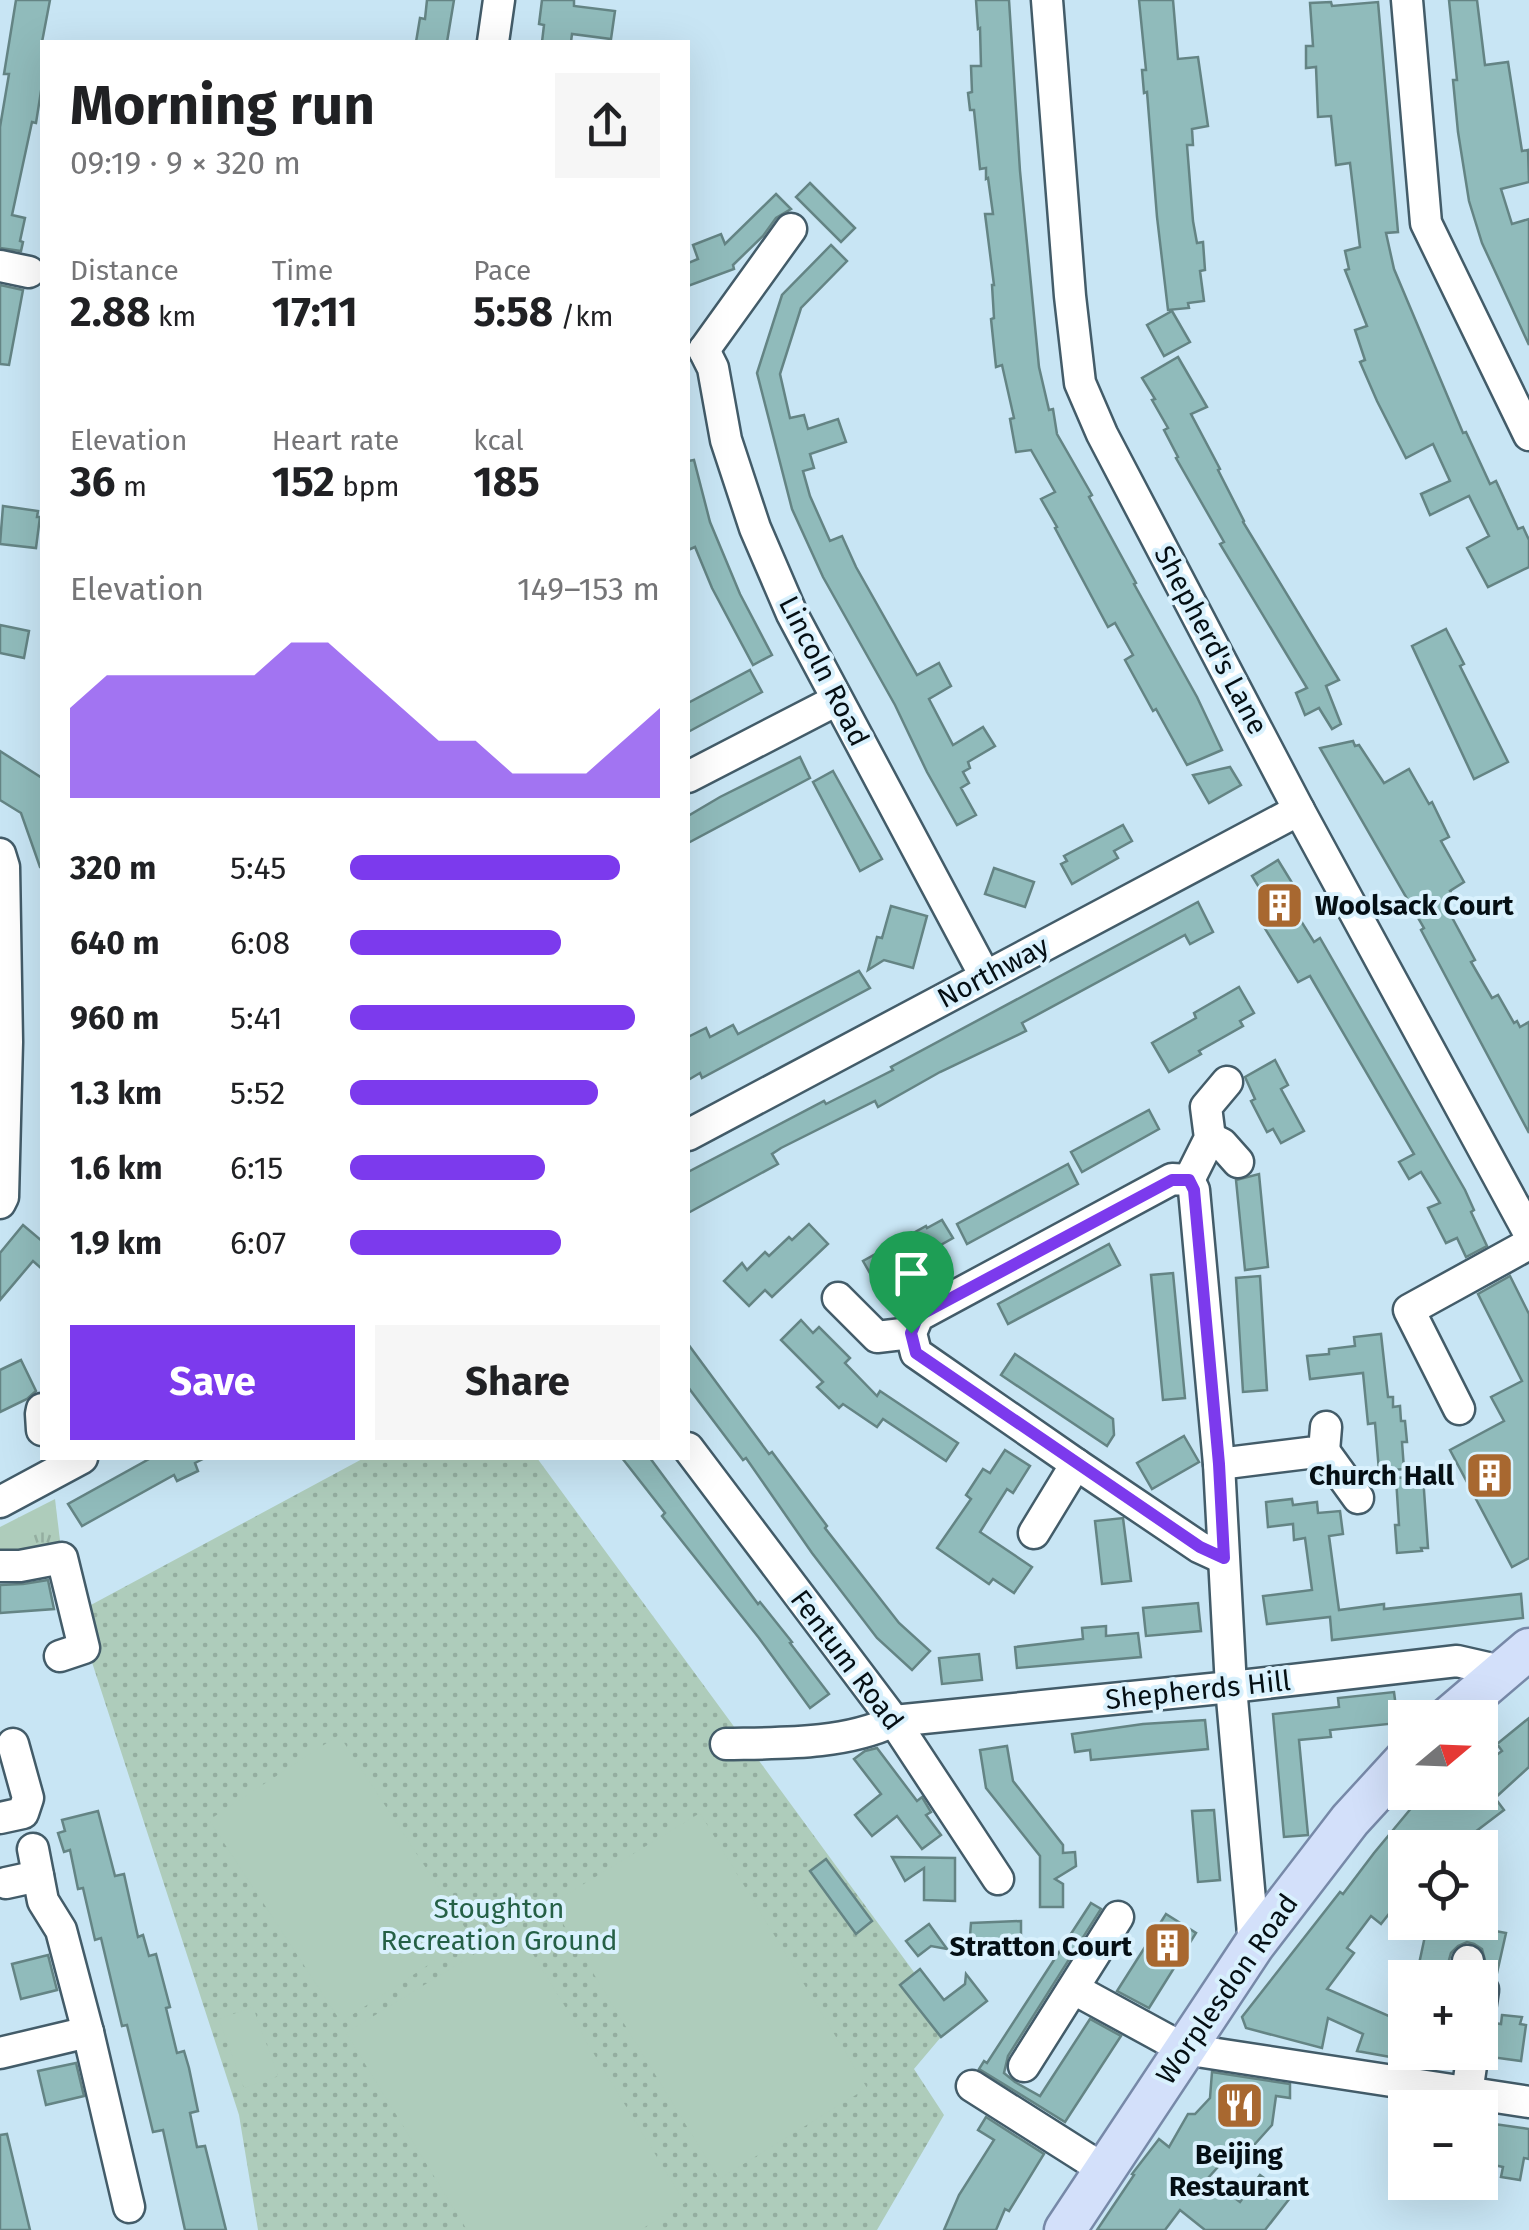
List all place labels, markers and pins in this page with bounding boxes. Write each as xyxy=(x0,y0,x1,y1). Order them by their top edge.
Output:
building icon: Woolsack Court xyxy=(1254,879,1306,931)
place label: Woolsack Court xyxy=(1315,889,1515,922)
pin xyxy=(869,1231,954,1334)
building icon: Church Hall xyxy=(1463,1449,1515,1501)
place label: Church Hall xyxy=(1309,1459,1455,1492)
building icon: Stratton Court xyxy=(1141,1920,1193,1972)
place label: Stratton Court xyxy=(949,1930,1133,1963)
restaurant icon: Beijing Restaurant xyxy=(1213,2080,1265,2132)
place label: Beijing Restaurant xyxy=(1169,2138,1310,2203)

